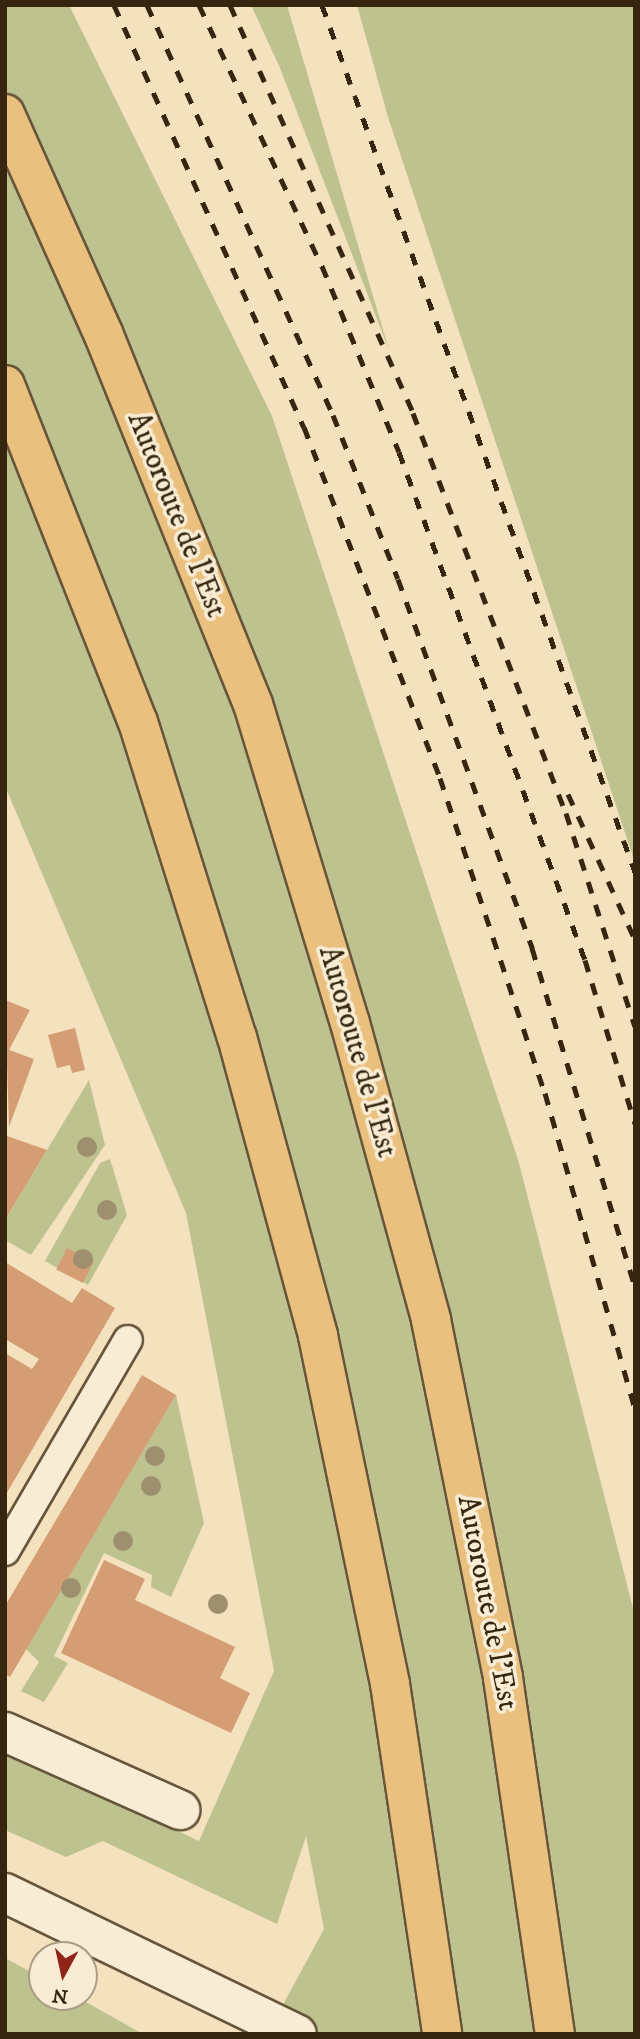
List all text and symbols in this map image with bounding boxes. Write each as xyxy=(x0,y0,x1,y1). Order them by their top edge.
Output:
street label: Autoroute de l’Est xyxy=(119,407,233,623)
street label: Autoroute de l’Est xyxy=(310,942,404,1162)
street label: Autoroute de l’Est xyxy=(449,1493,525,1713)
north arrow xyxy=(28,1941,98,2011)
text: N xyxy=(51,1983,70,2008)

